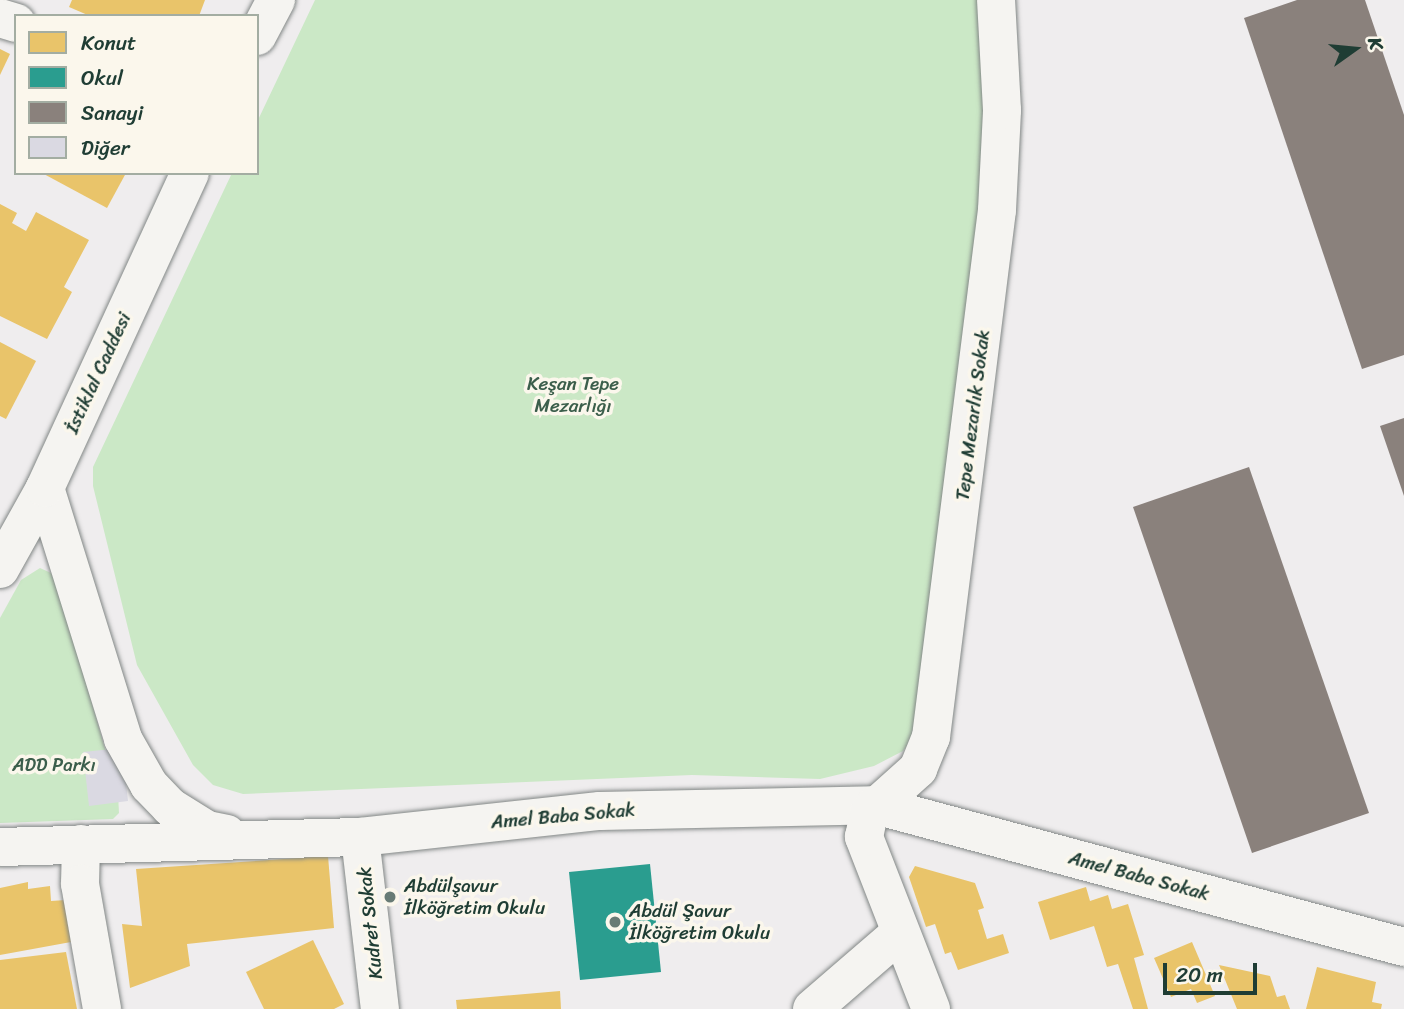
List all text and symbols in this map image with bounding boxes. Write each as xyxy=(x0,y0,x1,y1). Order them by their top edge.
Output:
legend xyxy=(14,14,259,175)
north arrow xyxy=(1320,14,1390,84)
text: Konut xyxy=(81,24,136,62)
text: K xyxy=(1358,34,1393,53)
text: Okul xyxy=(81,59,123,97)
text: Sanayi xyxy=(81,94,143,132)
text: Diğer xyxy=(81,129,129,167)
street label: İstiklal Caddesi xyxy=(60,310,136,436)
street label: Tepe Mezarlık Sokak xyxy=(951,328,995,502)
park label: Keşan Tepe Mezarlığı xyxy=(526,373,620,417)
park label: ADD Parkı xyxy=(12,754,96,776)
street label: Amel Baba Sokak xyxy=(490,798,636,834)
street label: Amel Baba Sokak xyxy=(1066,846,1212,906)
street label: Kudret Sokak xyxy=(353,866,387,980)
place label: Abdülşavur İlköğretim Okulu xyxy=(404,875,545,919)
marker: Abdülşavur İlköğretim Okulu xyxy=(382,889,398,905)
place label: Abdül Şavur İlköğretim Okulu xyxy=(629,900,770,944)
marker: Abdül Şavur İlköğretim Okulu xyxy=(607,914,623,930)
scale bar xyxy=(1166,950,1260,994)
text: 20 m xyxy=(1176,956,1223,994)

